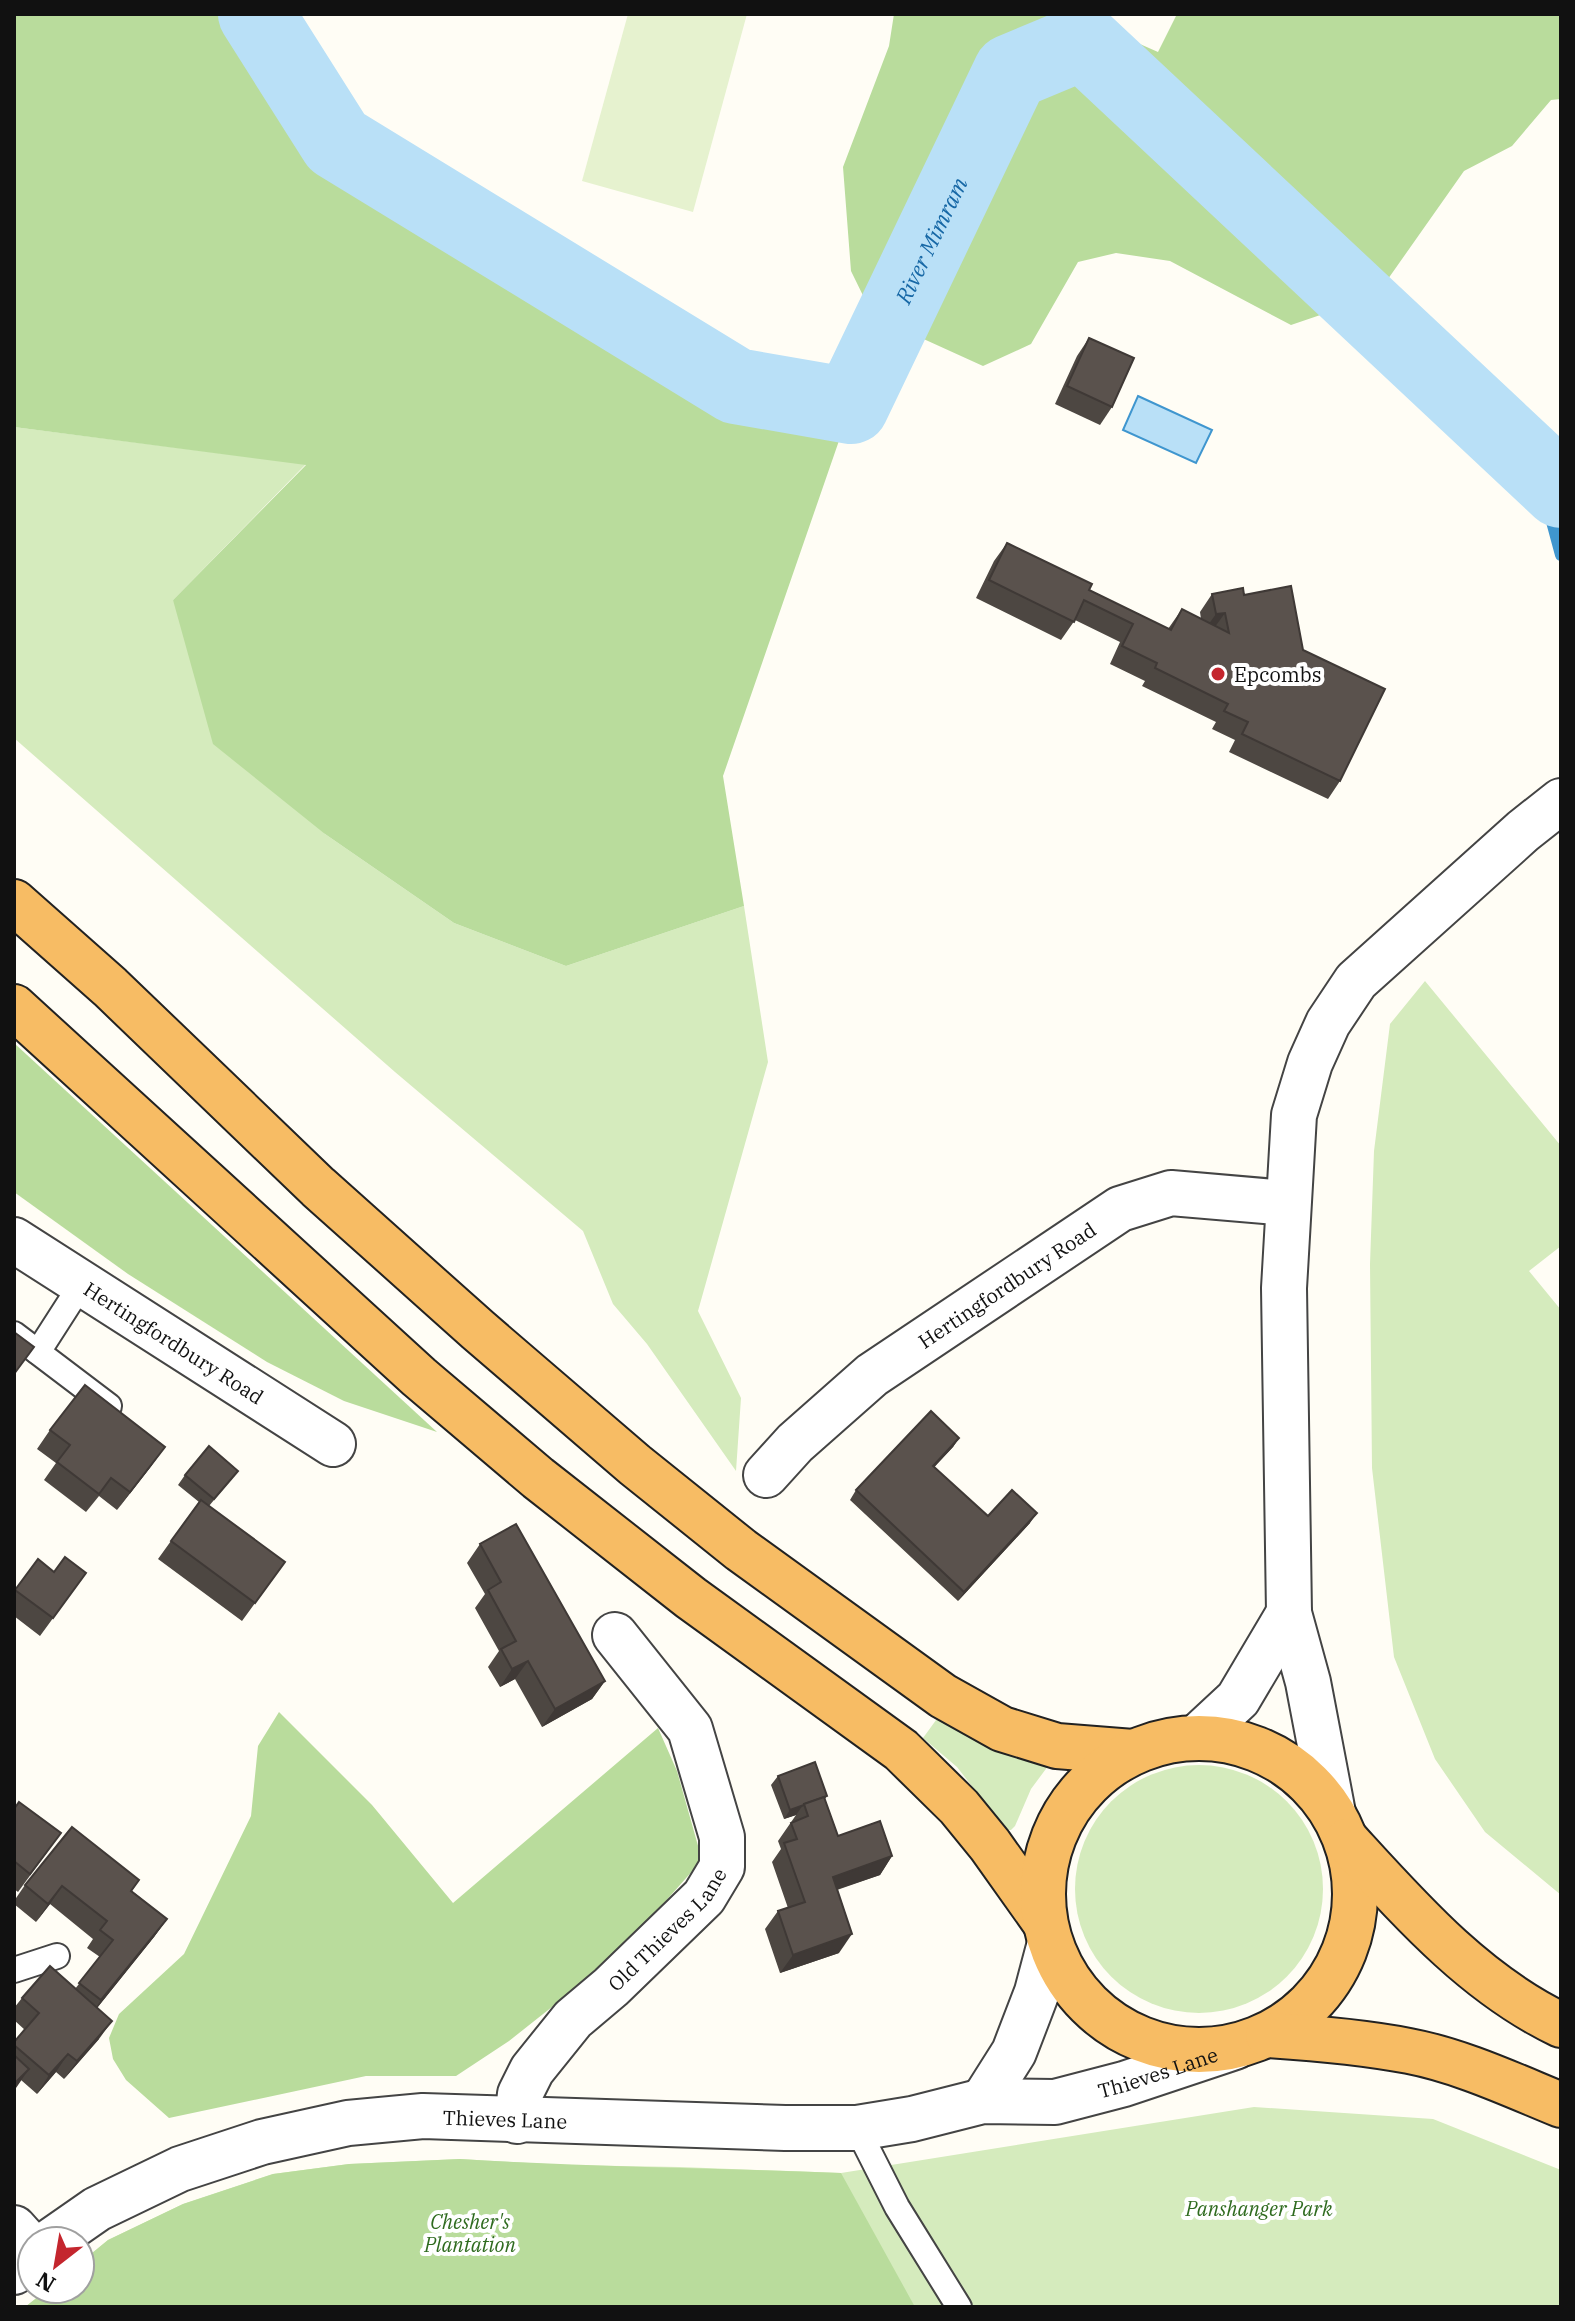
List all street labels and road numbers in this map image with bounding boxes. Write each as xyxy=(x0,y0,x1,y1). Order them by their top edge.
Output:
street label: Hertingfordbury Road xyxy=(913,1216,1101,1354)
street label: Hertingfordbury Road xyxy=(79,1275,269,1410)
street label: Old Thieves Lane xyxy=(602,1862,732,1997)
street label: Thieves Lane xyxy=(1095,2040,1221,2104)
street label: Thieves Lane xyxy=(442,2103,568,2134)

